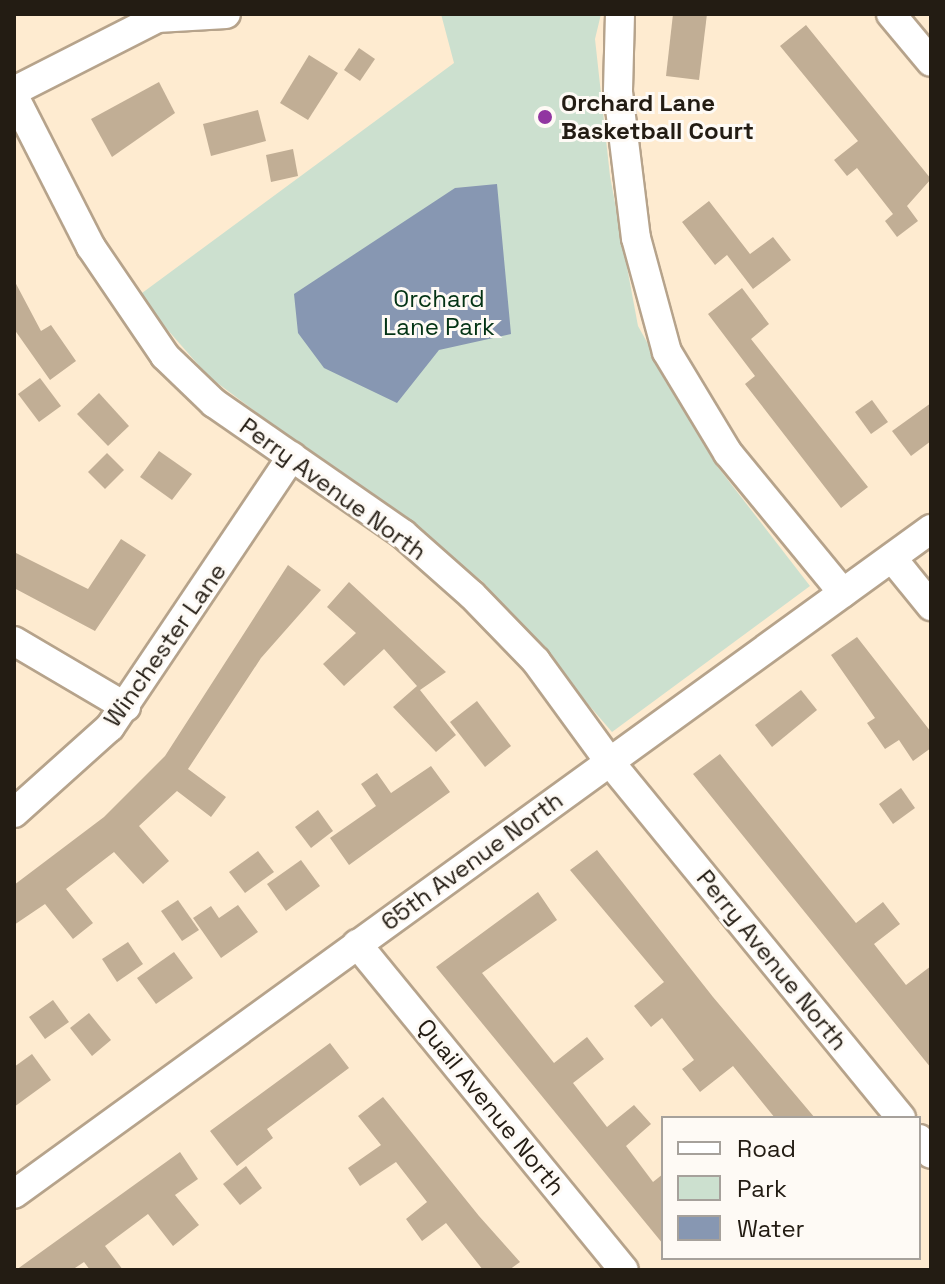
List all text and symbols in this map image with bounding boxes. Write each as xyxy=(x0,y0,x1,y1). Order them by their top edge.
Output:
place label: Orchard Lane Basketball Court xyxy=(561,89,754,145)
marker: Orchard Lane Basketball Court xyxy=(536,108,554,126)
park label: Orchard Lane Park xyxy=(383,285,495,341)
street label: Perry Avenue North xyxy=(234,412,432,566)
street label: Winchester Lane xyxy=(98,558,232,732)
street label: 65th Avenue North xyxy=(376,785,568,937)
street label: Perry Avenue North xyxy=(690,864,854,1056)
street label: Quail Avenue North xyxy=(411,1013,571,1201)
legend xyxy=(661,1116,921,1260)
text: Road xyxy=(737,1133,796,1164)
text: Park xyxy=(737,1173,787,1204)
text: Water xyxy=(737,1213,805,1244)

